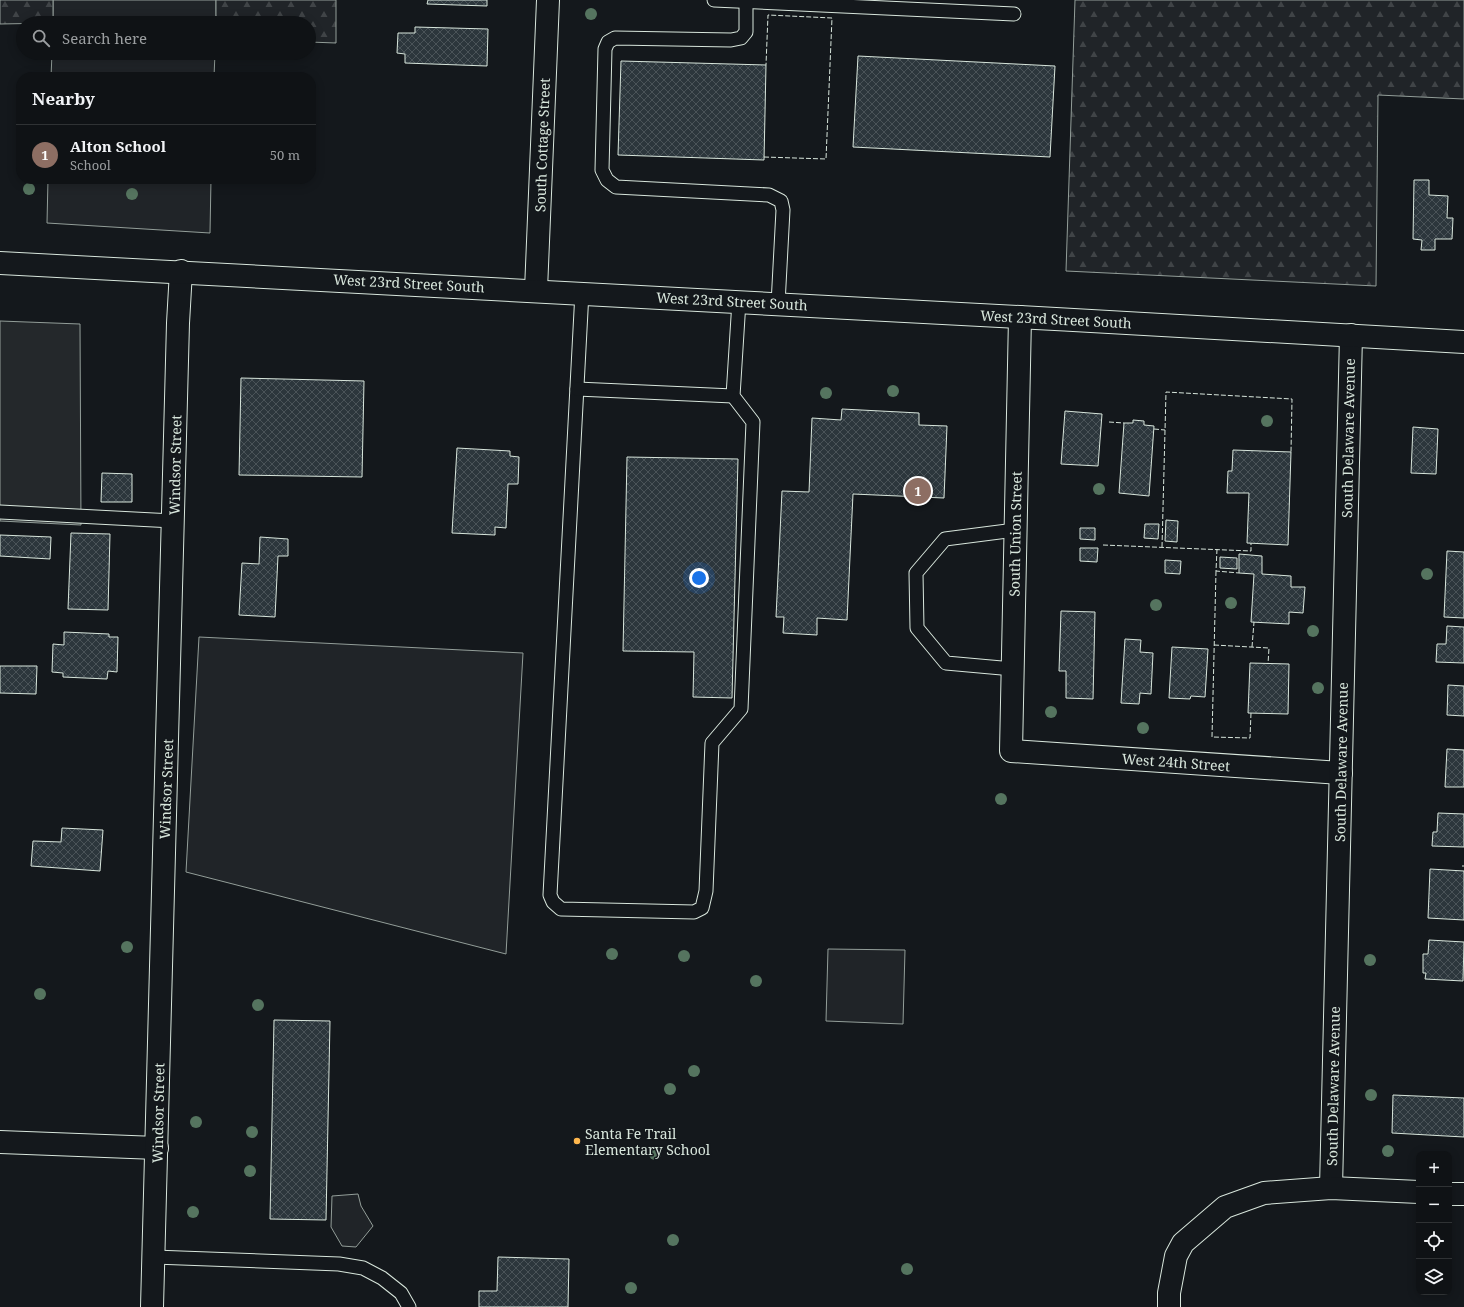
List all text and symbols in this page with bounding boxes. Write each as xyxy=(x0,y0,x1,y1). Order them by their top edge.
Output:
search box xyxy=(16,16,316,60)
icon: search xyxy=(30,27,52,49)
text: Search here xyxy=(62,28,147,48)
street label: South Cottage Street xyxy=(530,78,554,212)
text: Nearby xyxy=(32,87,95,110)
text: Alton School xyxy=(70,136,166,156)
text: 1 xyxy=(41,146,49,164)
text: 50 m xyxy=(270,146,300,164)
text: School xyxy=(70,156,111,174)
street label: West 23rd Street South xyxy=(333,270,485,296)
street label: West 23rd Street South xyxy=(656,288,808,314)
street label: West 23rd Street South xyxy=(980,306,1132,332)
street label: South Delaware Avenue xyxy=(1337,358,1359,518)
street label: Windsor Street xyxy=(165,415,185,515)
street label: South Union Street xyxy=(1004,471,1026,597)
pin: 1 xyxy=(905,476,931,506)
your location xyxy=(689,568,709,588)
street label: South Delaware Avenue xyxy=(1330,682,1352,842)
street label: Windsor Street xyxy=(155,738,177,840)
street label: West 24th Street xyxy=(1121,749,1231,775)
street label: South Delaware Avenue xyxy=(1322,1006,1344,1166)
street label: Windsor Street xyxy=(148,1063,168,1163)
place label: Santa Fe Trail Elementary School xyxy=(585,1124,711,1159)
marker: Santa Fe Trail Elementary School xyxy=(572,1136,582,1146)
map controls xyxy=(1416,1151,1452,1295)
button: + xyxy=(1416,1151,1452,1187)
button: − xyxy=(1416,1187,1452,1223)
button: locate xyxy=(1416,1223,1452,1259)
button: layers xyxy=(1416,1259,1452,1295)

